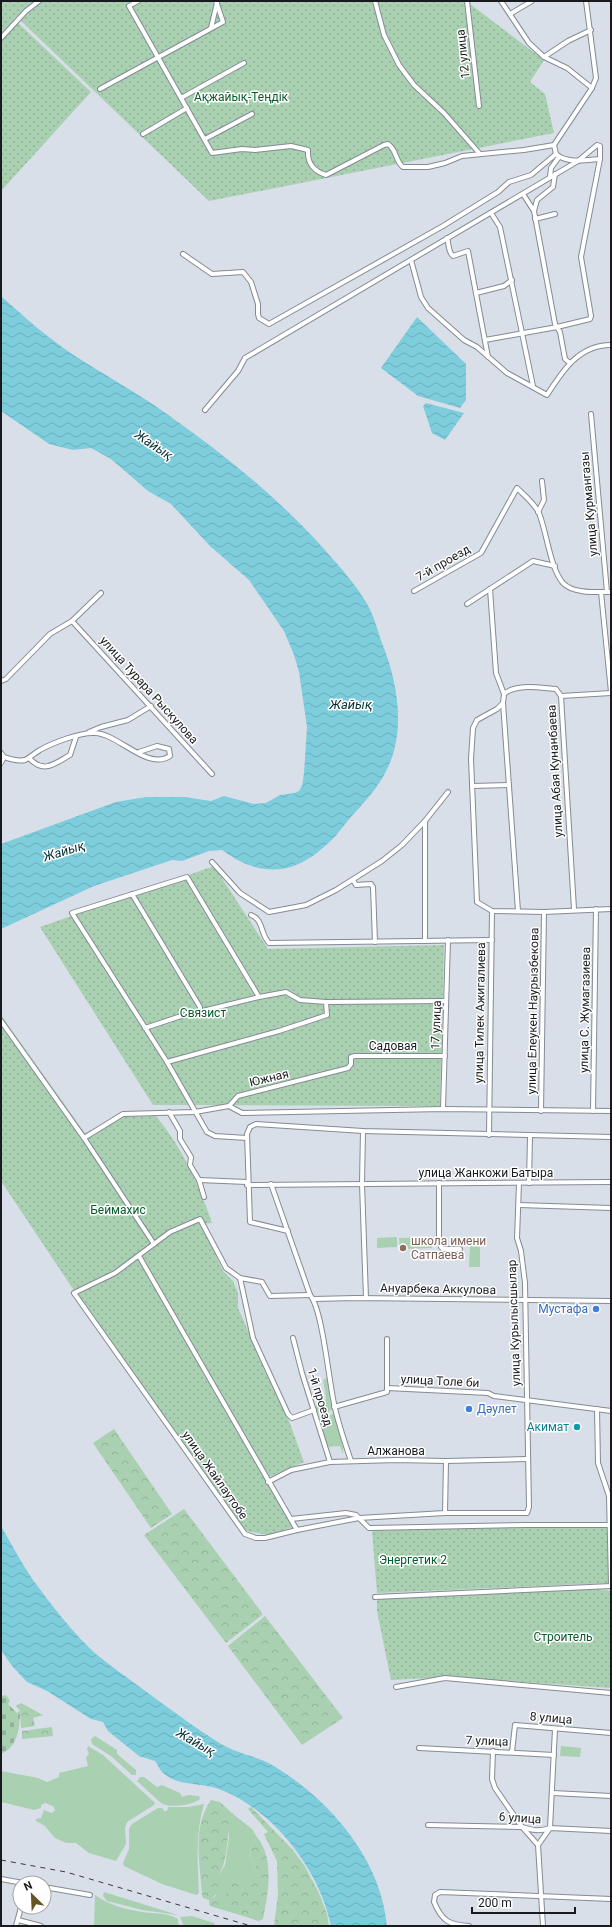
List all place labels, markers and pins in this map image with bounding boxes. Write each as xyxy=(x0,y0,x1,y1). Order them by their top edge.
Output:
place label: школа имени Сатпаева xyxy=(411,1234,486,1262)
marker: школа имени Сатпаева xyxy=(398,1243,408,1253)
place label: Мустафа xyxy=(538,1302,588,1316)
marker: Мустафа xyxy=(591,1304,601,1314)
place label: Дәулет xyxy=(477,1402,517,1416)
marker: Дәулет xyxy=(464,1404,474,1414)
place label: Акимат xyxy=(527,1420,569,1434)
marker: Акимат xyxy=(572,1422,582,1432)

